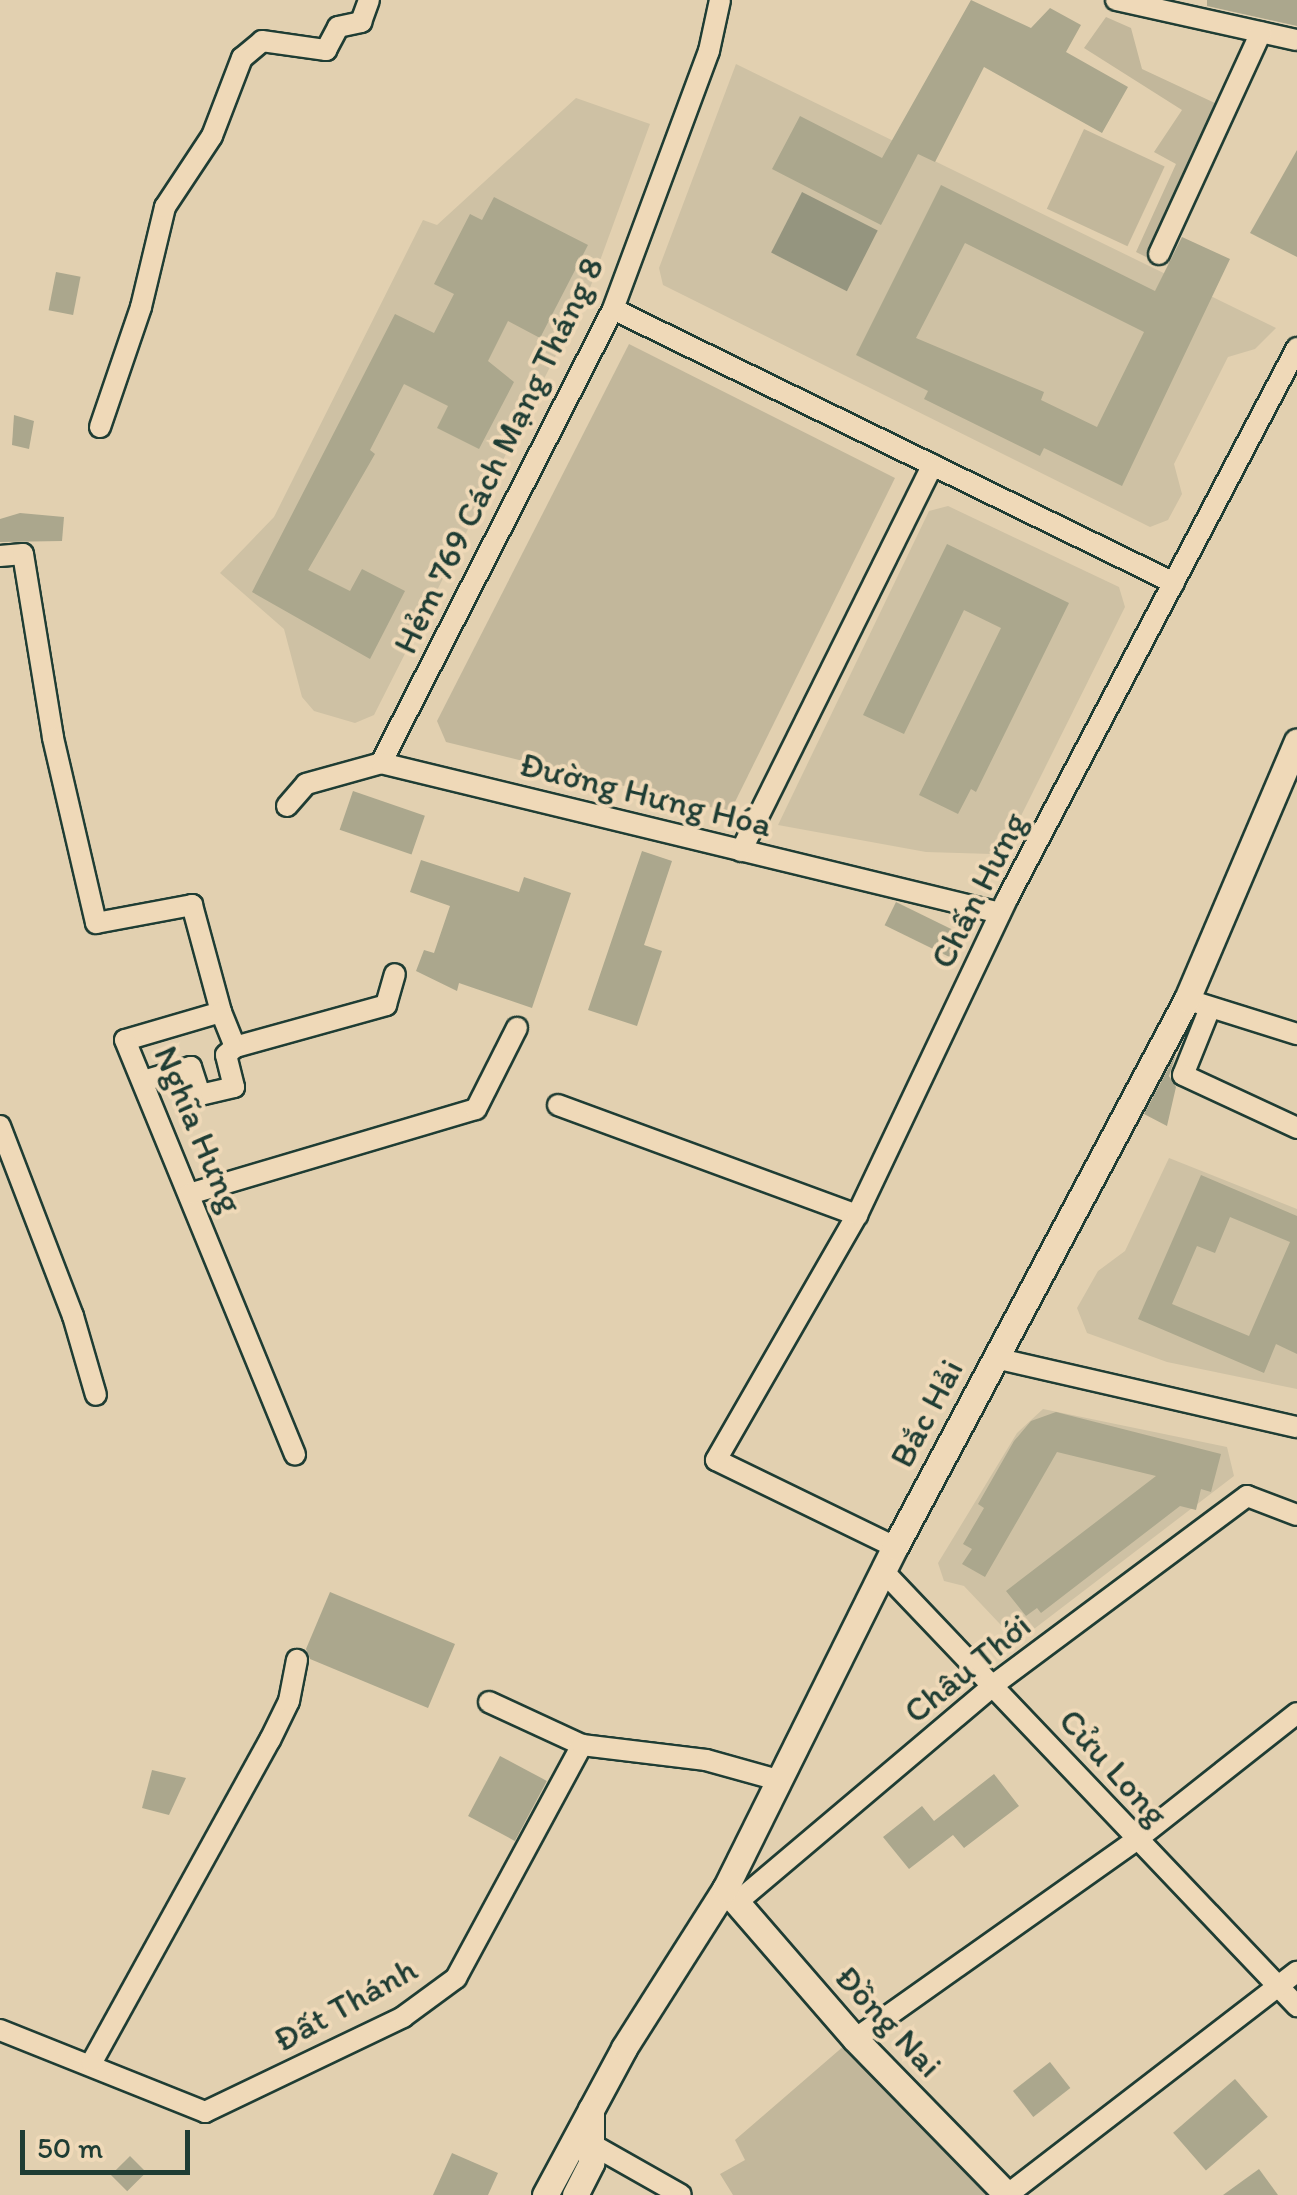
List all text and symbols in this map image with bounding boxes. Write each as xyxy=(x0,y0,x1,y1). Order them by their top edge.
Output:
street label: Hẻm 769 Cách Mạng Tháng 8 xyxy=(384,250,612,660)
street label: Đường Hưng Hóa xyxy=(516,742,776,846)
street label: Chấn Hưng xyxy=(921,805,1035,975)
street label: Nghĩa Hưng xyxy=(145,1039,253,1219)
street label: Bắc Hải xyxy=(880,1352,972,1474)
street label: Châu Thới xyxy=(895,1604,1039,1732)
street label: Cửu Long xyxy=(1050,1700,1178,1834)
street label: Đất Thánh xyxy=(266,1948,424,2060)
street label: Đồng Nai xyxy=(827,1956,951,2086)
scale bar xyxy=(25,2110,195,2172)
text: 50 m xyxy=(37,2129,103,2166)

